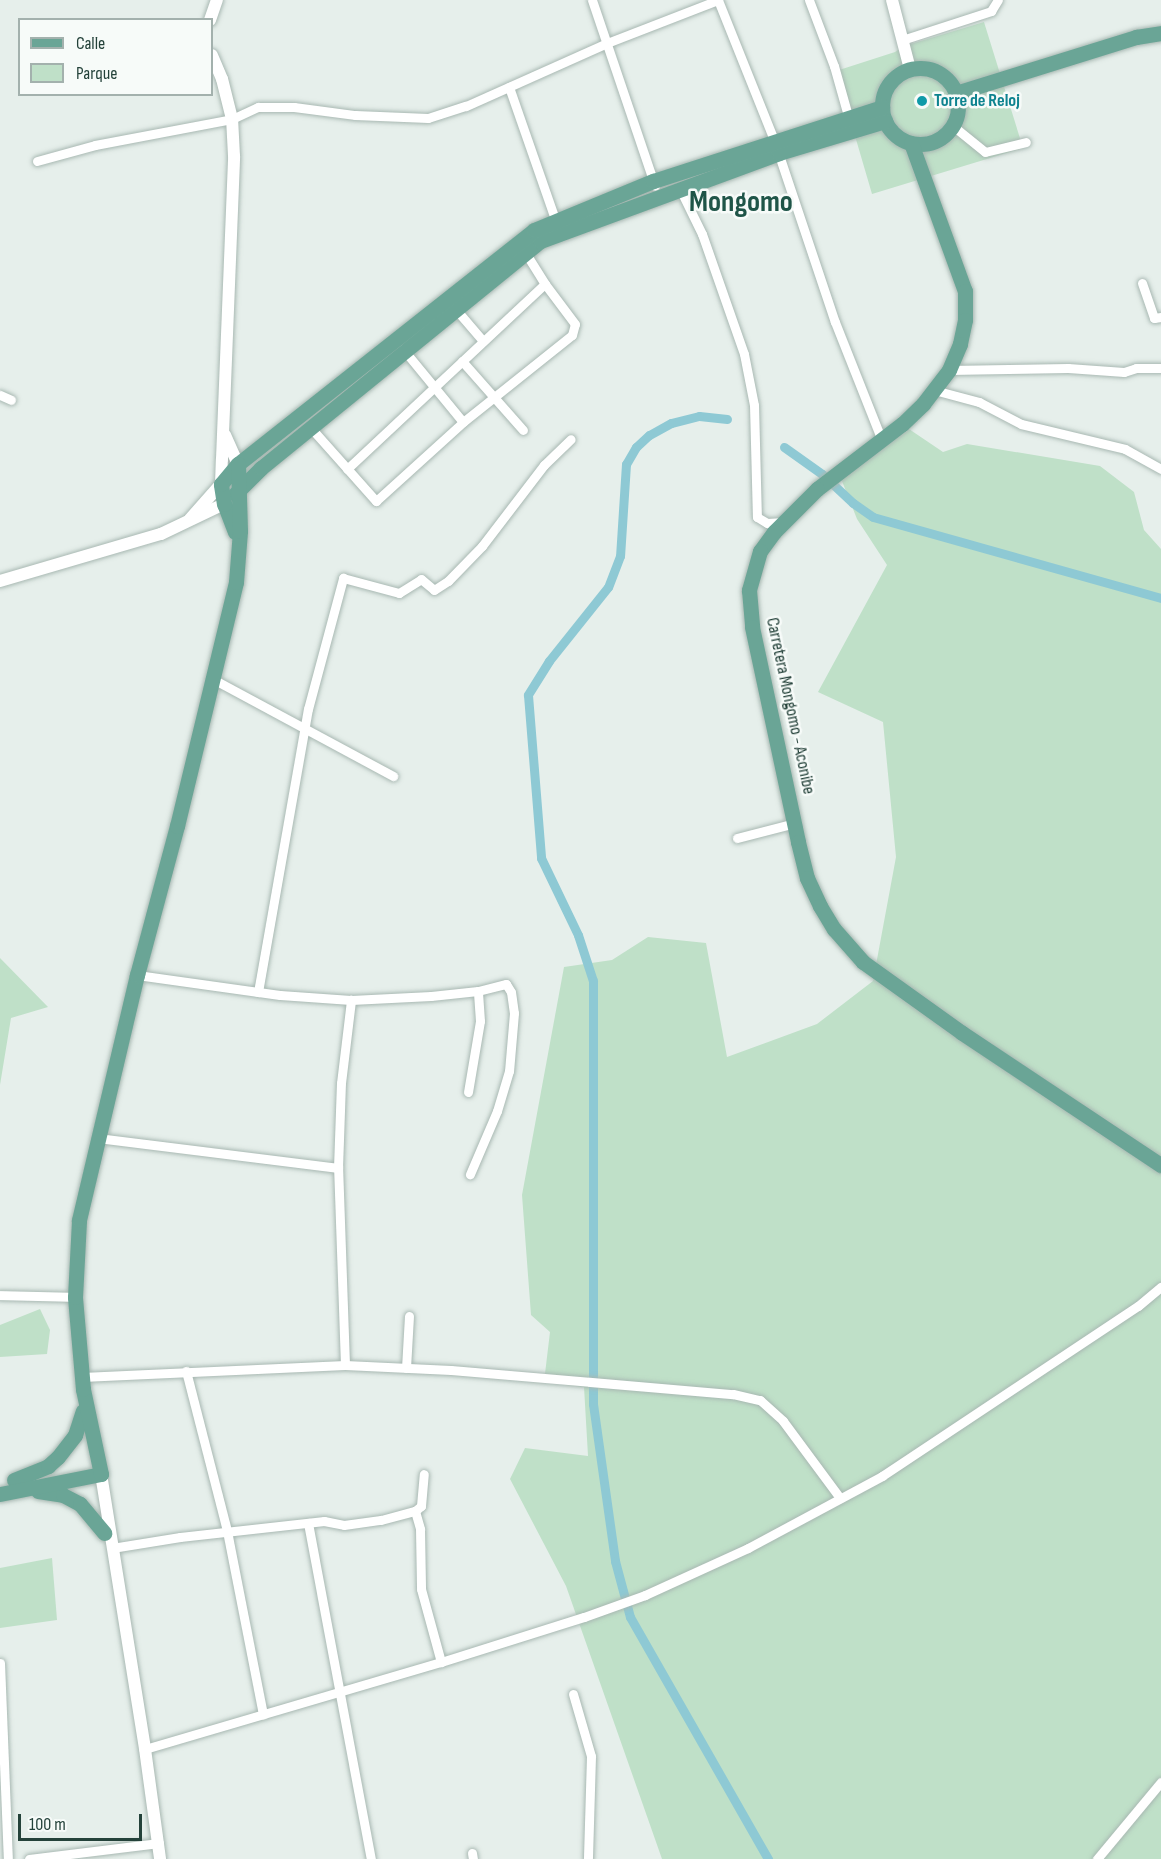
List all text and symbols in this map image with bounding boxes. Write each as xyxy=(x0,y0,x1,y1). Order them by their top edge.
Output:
legend xyxy=(18,18,213,96)
text: Calle xyxy=(76,33,105,54)
text: Parque xyxy=(76,63,117,84)
place label: Torre de Reloj xyxy=(934,90,1020,112)
marker: Torre de Reloj xyxy=(915,94,929,108)
district label: Mongomo xyxy=(689,184,793,220)
street label: Carretera Mongomo - Aconibe xyxy=(761,616,819,796)
scale bar xyxy=(21,1802,146,1840)
text: 100 m xyxy=(29,1814,66,1835)

